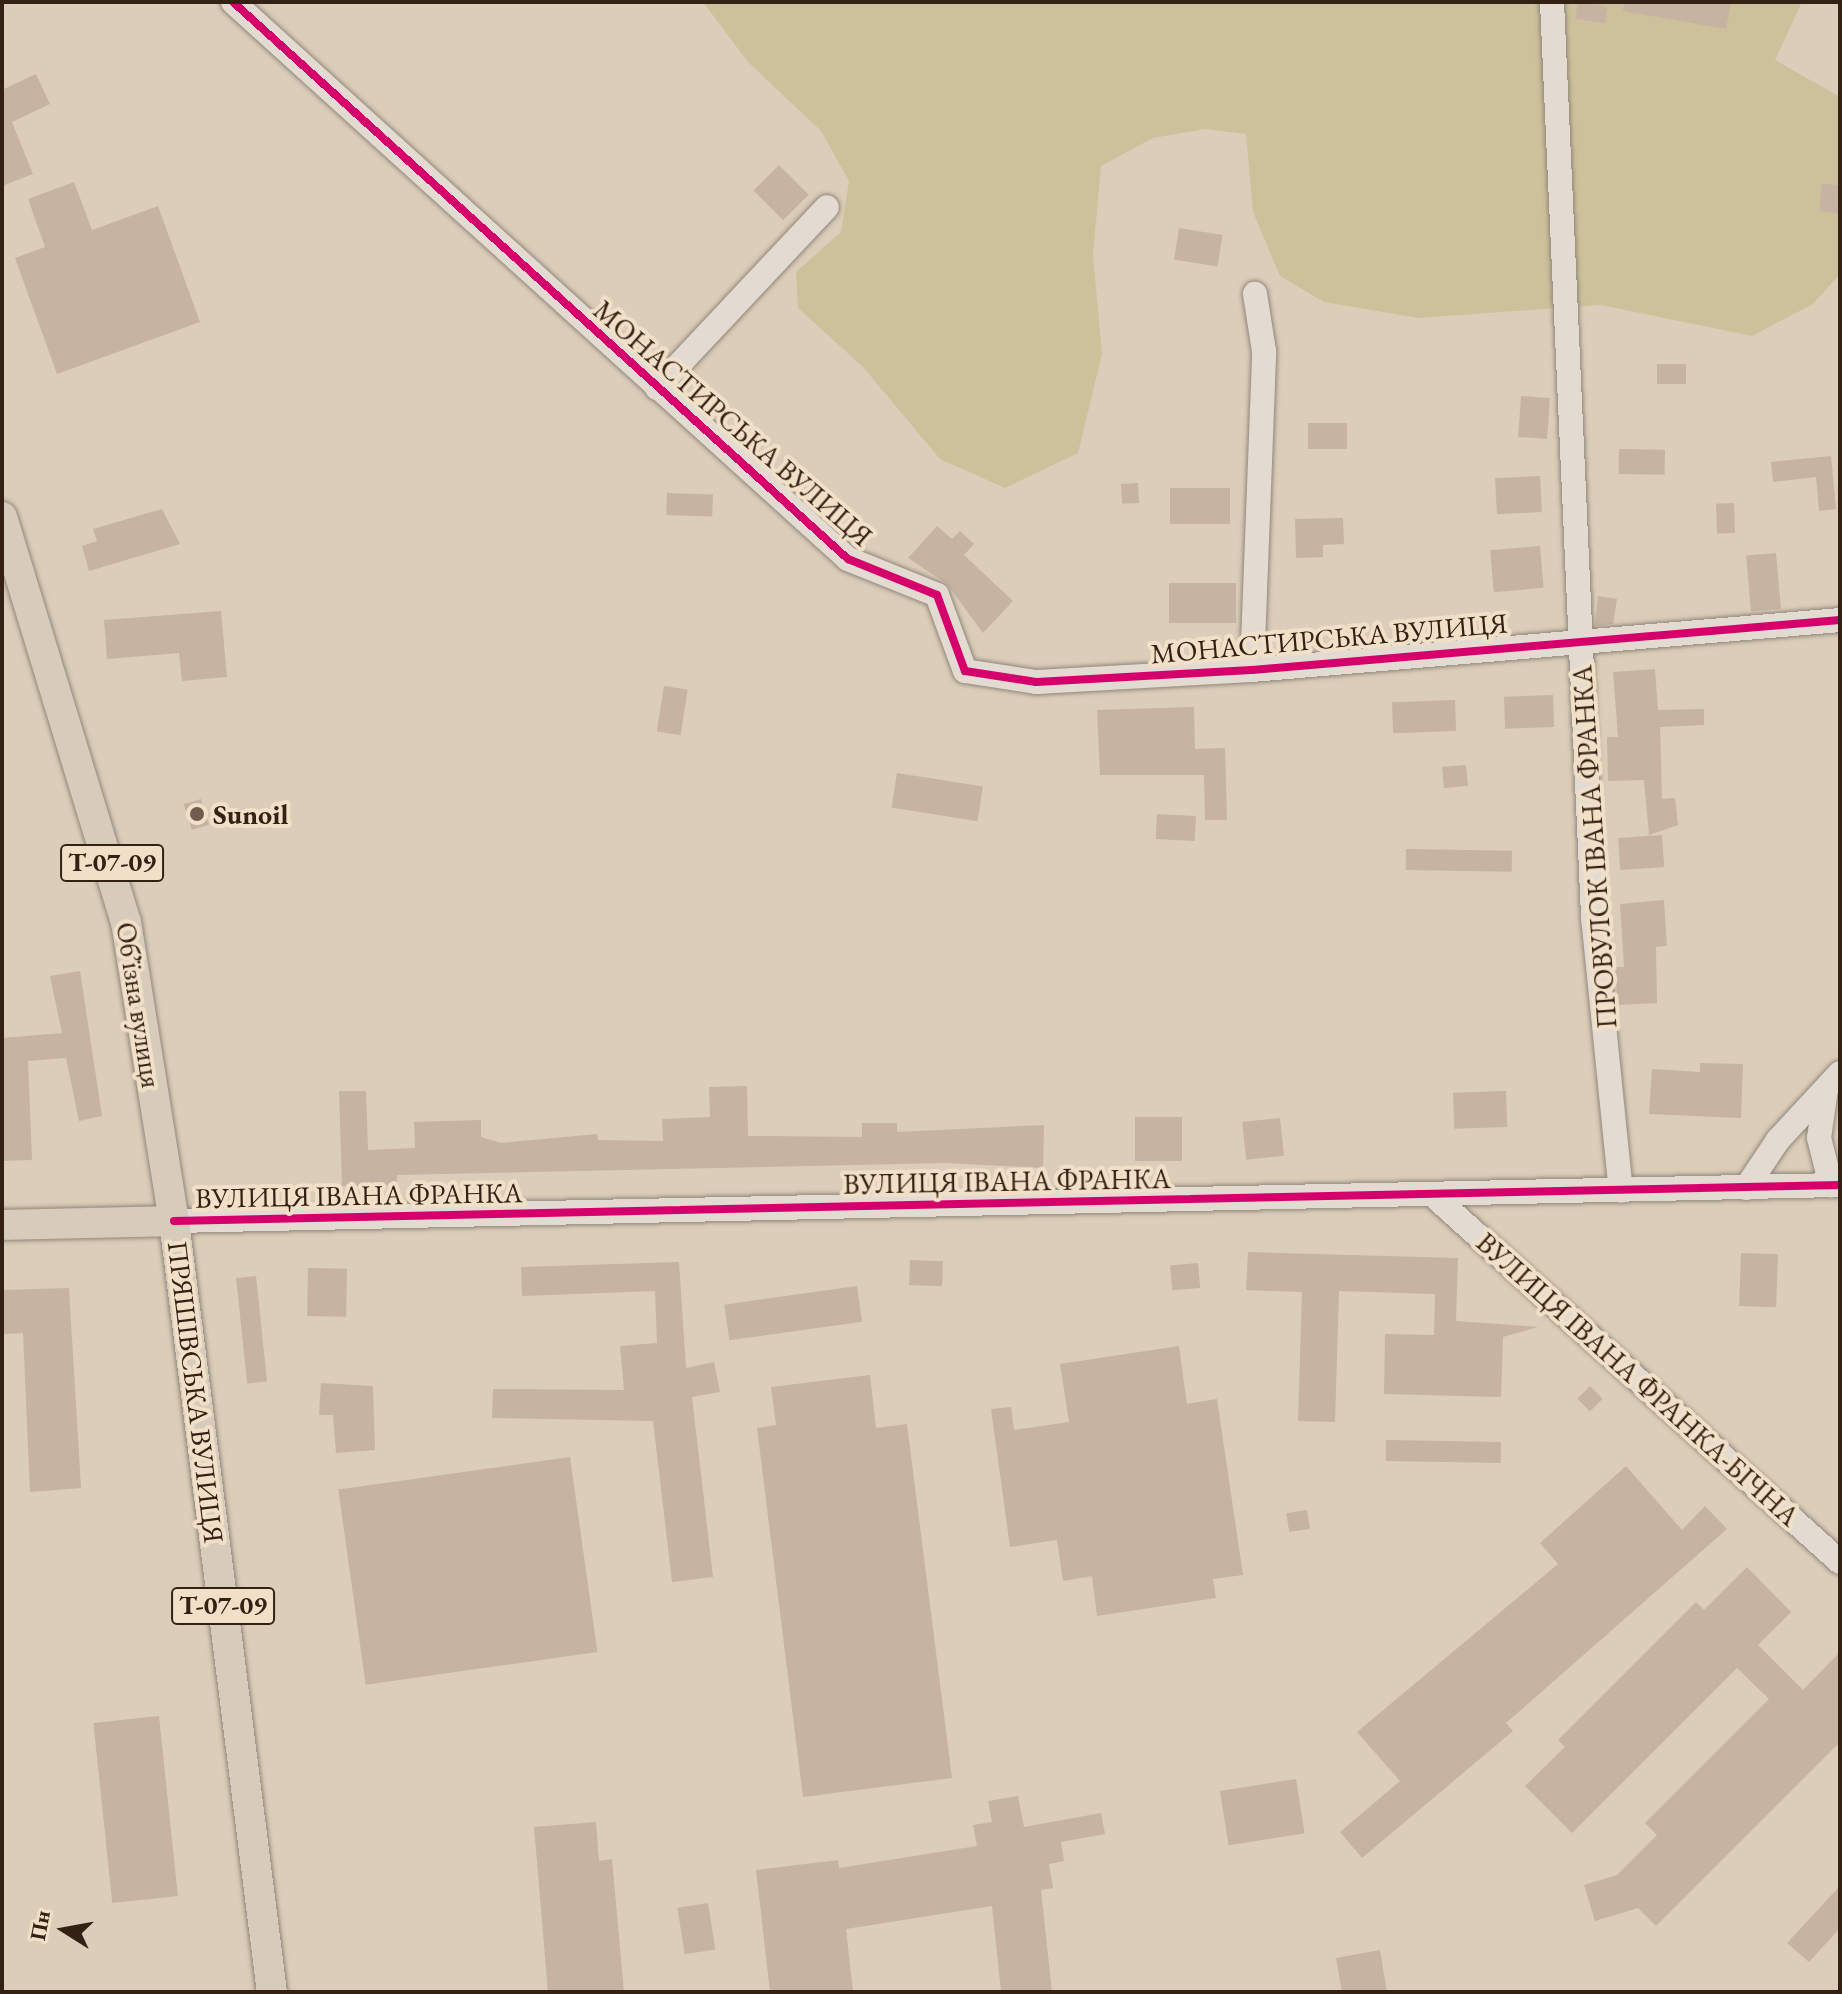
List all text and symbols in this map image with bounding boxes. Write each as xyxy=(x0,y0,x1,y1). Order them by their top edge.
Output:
street label: МОНАСТИРСЬКА ВУЛИЦЯ xyxy=(587,293,879,553)
street label: МОНАСТИРСЬКА ВУЛИЦЯ xyxy=(1149,606,1509,670)
street label: ПРОВУЛОК ІВАНА ФРАНКА xyxy=(1565,664,1623,1030)
place label: Sunoil xyxy=(213,797,288,831)
marker: Sunoil xyxy=(188,805,206,823)
road number: Т-07-09 xyxy=(60,841,164,885)
street label: Обʼїзна вулиця xyxy=(109,920,169,1090)
street label: ВУЛИЦЯ ІВАНА ФРАНКА xyxy=(843,1161,1171,1201)
street label: ВУЛИЦЯ ІВАНА ФРАНКА xyxy=(195,1175,523,1215)
street label: ВУЛИЦЯ ІВАНА ФРАНКА-БІЧНА xyxy=(1470,1225,1806,1533)
street label: ПРЯШІВСЬКА ВУЛИЦЯ xyxy=(161,1239,231,1545)
road number: Т-07-09 xyxy=(171,1584,275,1628)
north arrow xyxy=(24,1890,104,1970)
text: Пн xyxy=(23,1908,57,1943)

